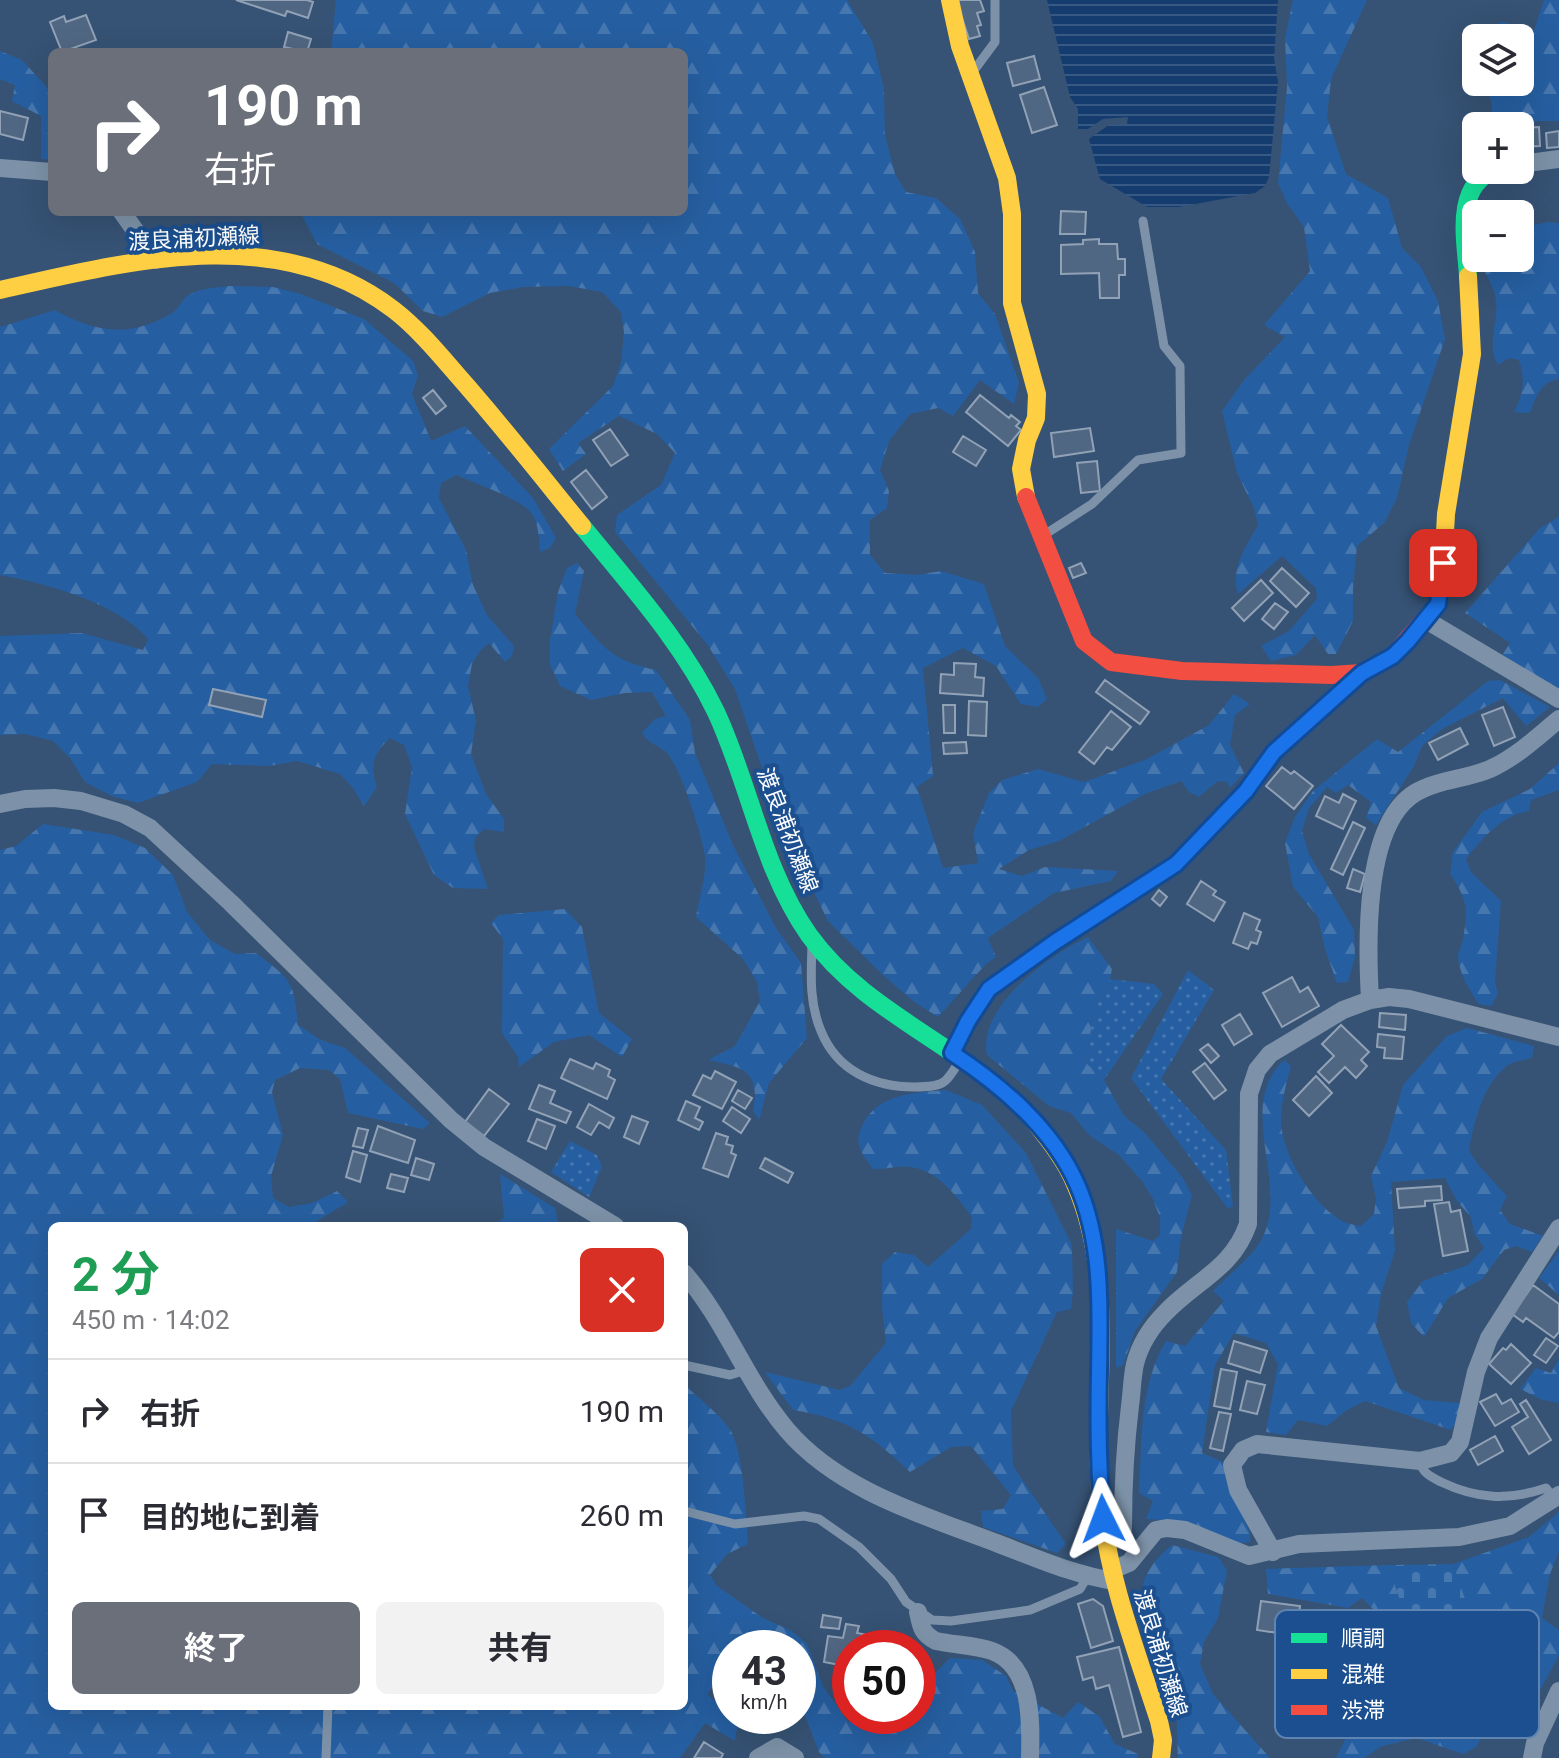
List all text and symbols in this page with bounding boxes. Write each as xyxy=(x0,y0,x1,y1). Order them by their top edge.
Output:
map controls xyxy=(1462,24,1534,272)
button: layers xyxy=(1462,24,1534,96)
text: 190 m xyxy=(204,73,363,139)
icon: right xyxy=(72,80,176,184)
button: + xyxy=(1462,112,1534,184)
text: 右折 xyxy=(204,149,276,191)
button: − xyxy=(1462,200,1534,272)
street label: 渡良浦初瀬線 xyxy=(127,223,261,254)
pin xyxy=(1409,529,1477,597)
icon: arrive xyxy=(1421,541,1465,585)
street label: 渡良浦初瀬線 xyxy=(752,764,823,896)
text: 2 分 xyxy=(72,1246,159,1303)
button: close xyxy=(580,1248,664,1332)
text: 450 m · 14:02 xyxy=(72,1305,230,1335)
icon: right xyxy=(72,1389,116,1433)
text: 190 m xyxy=(580,1394,664,1429)
text: 右折 xyxy=(140,1396,200,1431)
position arrow xyxy=(1061,1477,1145,1561)
icon: arrive xyxy=(72,1493,116,1537)
text: 260 m xyxy=(580,1498,664,1533)
text: 目的地に到着 xyxy=(140,1500,320,1535)
street label: 渡良浦初瀬線 xyxy=(1129,1586,1192,1720)
button: 終了 xyxy=(72,1602,360,1694)
button: 共有 xyxy=(376,1602,664,1694)
legend xyxy=(1275,1610,1539,1738)
text: 順調 xyxy=(1341,1626,1385,1651)
speed limit sign: 50 xyxy=(832,1630,936,1734)
text: 43 xyxy=(741,1648,787,1695)
text: 混雑 xyxy=(1341,1662,1385,1687)
text: km/h xyxy=(741,1690,787,1714)
text: 渋滞 xyxy=(1341,1698,1385,1723)

